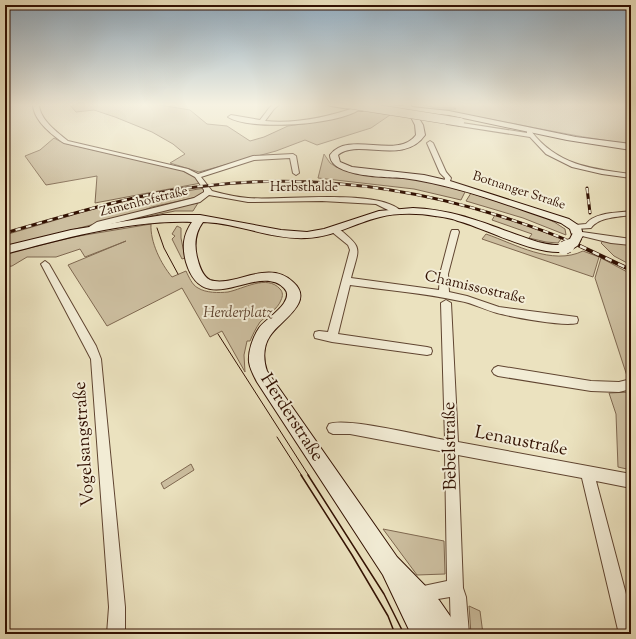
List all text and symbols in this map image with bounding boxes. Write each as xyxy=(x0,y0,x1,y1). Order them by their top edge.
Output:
street label: Botnanger Straße xyxy=(470,167,568,215)
street label: Herbsthalde xyxy=(270,179,338,197)
street label: Zamenhofstraße xyxy=(98,182,190,222)
street label: Chamissostraße xyxy=(422,266,528,310)
park label: Herderplatz xyxy=(203,303,273,324)
street label: Herderstraße xyxy=(253,369,329,467)
street label: Vogelsangstraße xyxy=(68,381,102,507)
street label: Bebelstraße xyxy=(437,401,465,491)
street label: Lenaustraße xyxy=(472,420,570,464)

